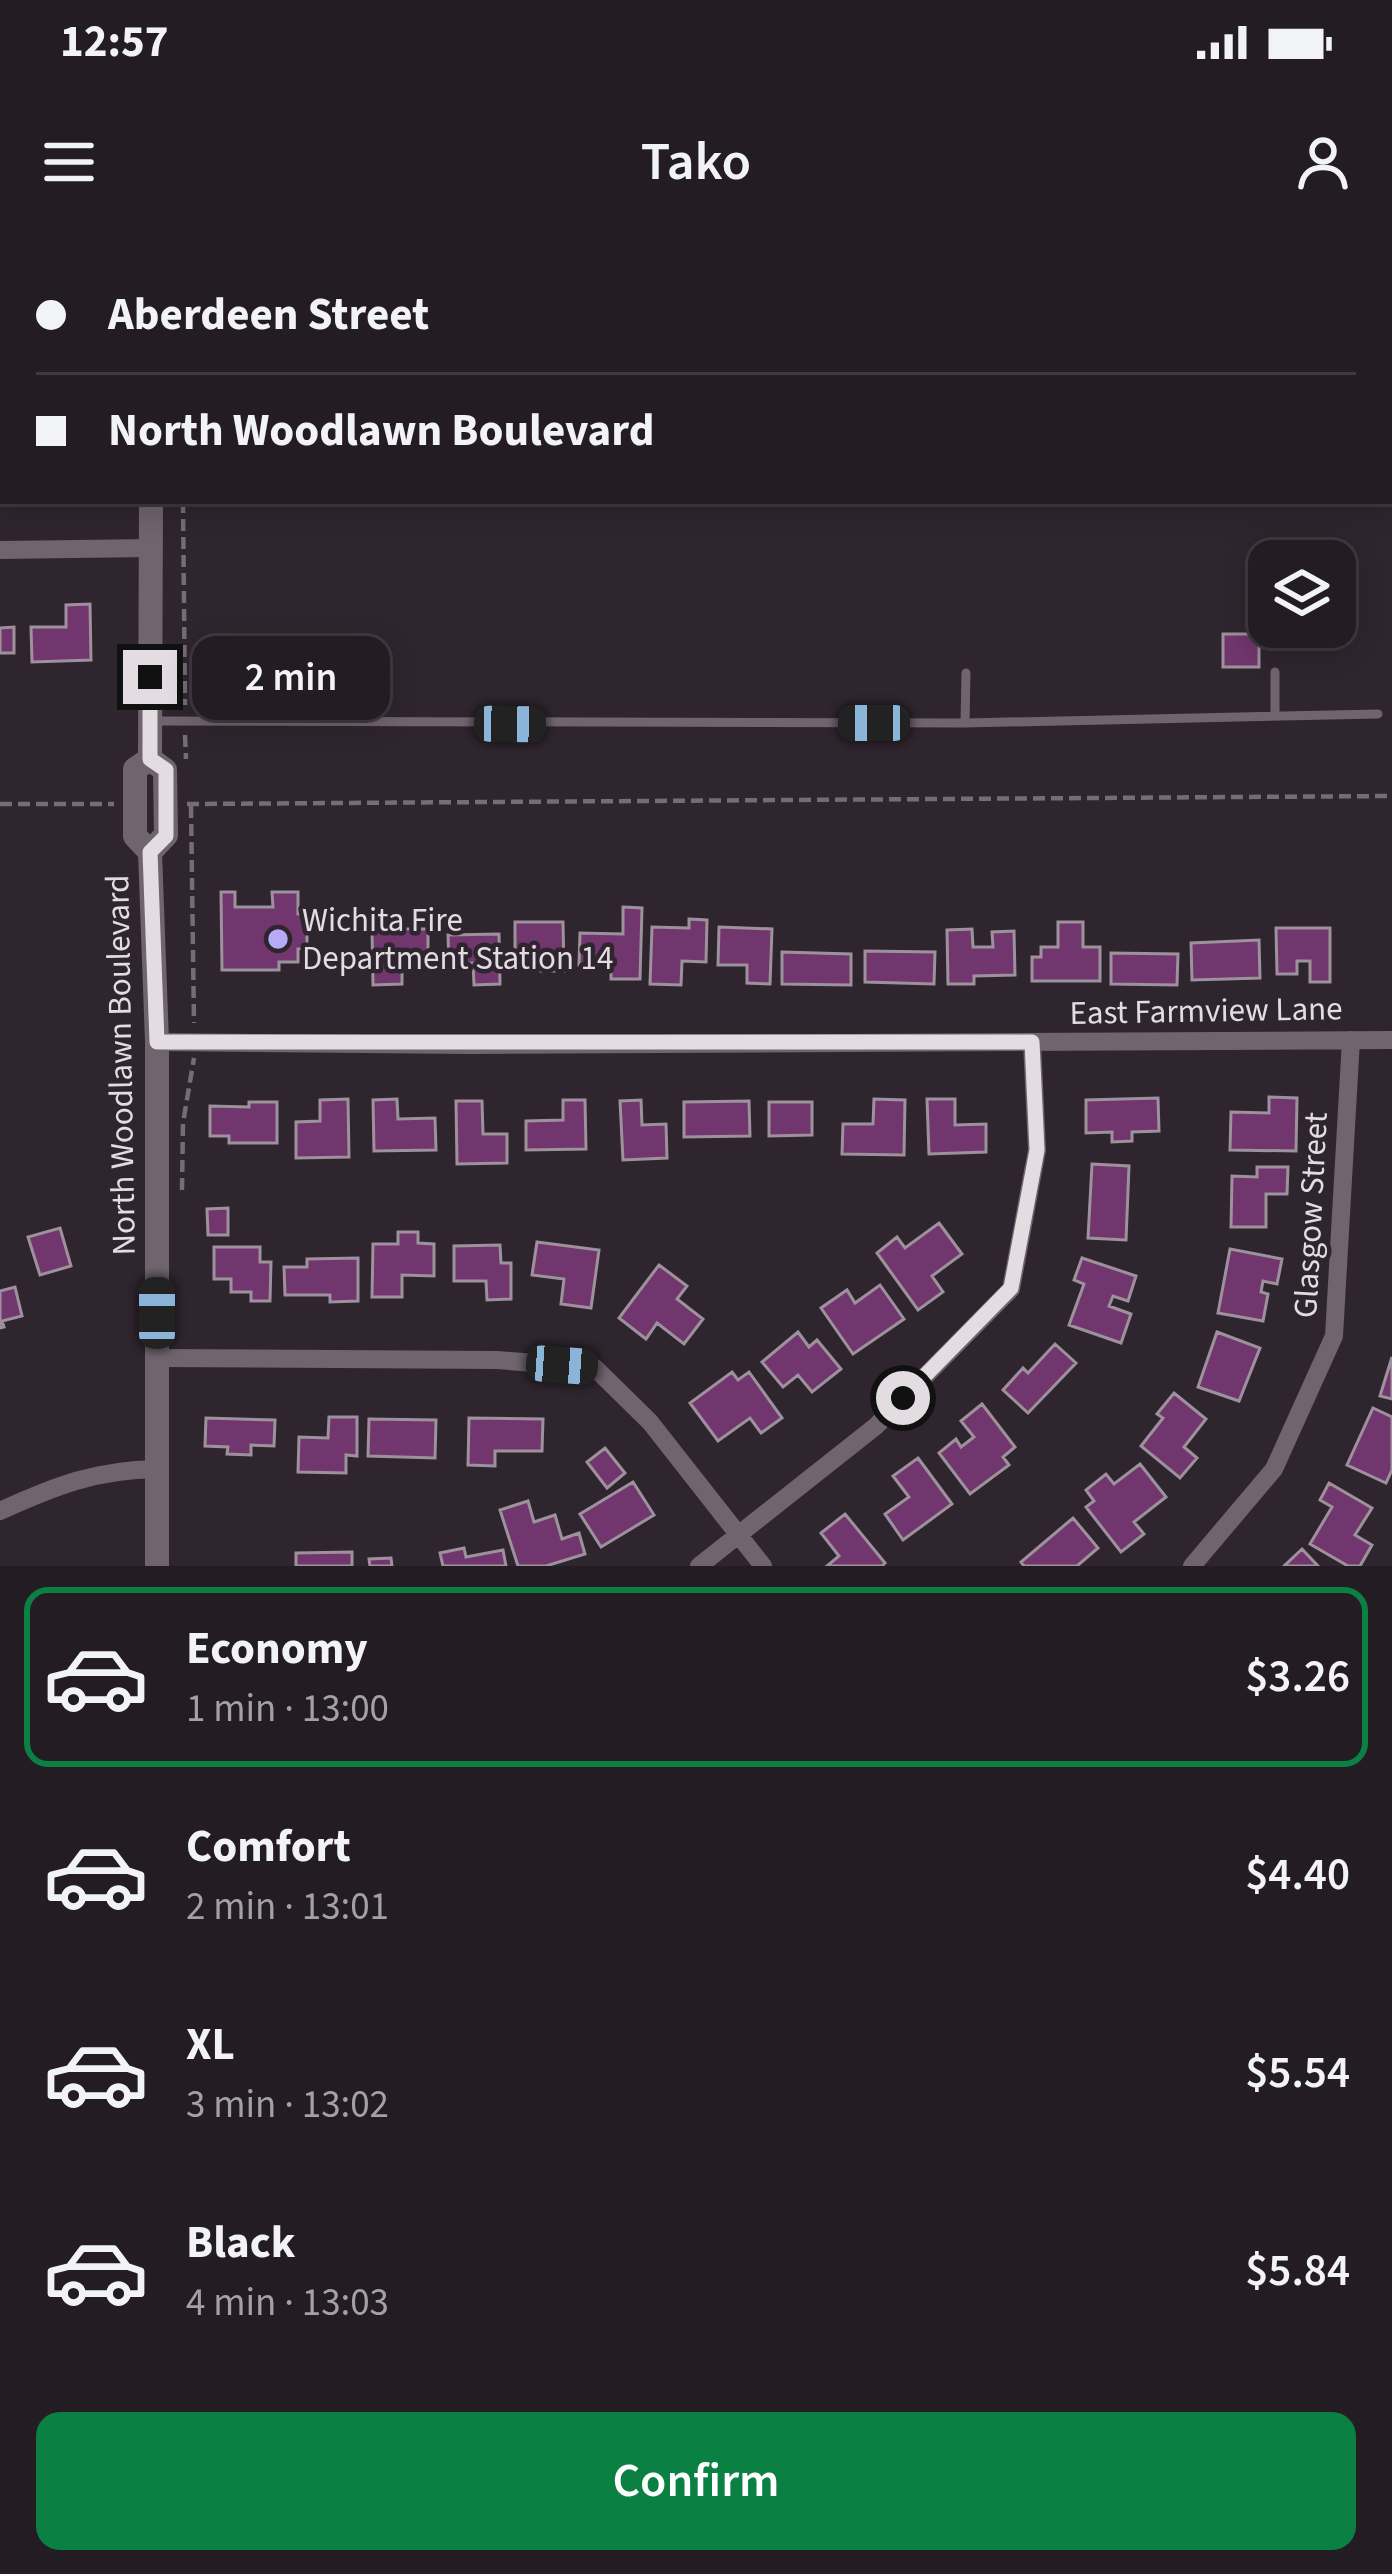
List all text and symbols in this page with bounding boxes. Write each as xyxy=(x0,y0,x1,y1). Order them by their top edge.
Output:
text: 12:57 xyxy=(60,10,169,74)
text: Tako xyxy=(641,124,751,201)
icon: menu xyxy=(36,129,102,195)
icon: person xyxy=(1290,129,1356,195)
text: Aberdeen Street xyxy=(108,283,429,347)
text: North Woodlawn Boulevard xyxy=(108,399,655,463)
map controls xyxy=(1248,540,1356,648)
button: layers xyxy=(1248,540,1356,648)
callout: 2 min xyxy=(192,635,390,719)
route end xyxy=(123,650,177,704)
text: 2 min xyxy=(245,650,337,706)
car xyxy=(474,705,546,743)
car xyxy=(838,705,910,741)
street label: North Woodlawn Boulevard xyxy=(94,874,148,1256)
place label: Wichita Fire Department Station 14 xyxy=(302,897,613,982)
marker: Wichita Fire Department Station 14 xyxy=(265,926,291,952)
street label: East Farmview Lane xyxy=(1069,985,1343,1037)
street label: Glasgow Street xyxy=(1282,1111,1340,1319)
car xyxy=(139,1277,175,1349)
car xyxy=(525,1345,599,1385)
route start xyxy=(876,1371,930,1425)
text: Economy xyxy=(186,1617,368,1681)
icon: car xyxy=(42,1623,150,1731)
text: $3.26 xyxy=(1245,1645,1350,1709)
text: 1 min · 13:00 xyxy=(186,1681,389,1737)
text: Comfort xyxy=(186,1815,351,1879)
icon: car xyxy=(42,1821,150,1929)
text: $4.40 xyxy=(1245,1843,1350,1907)
text: 2 min · 13:01 xyxy=(186,1879,389,1935)
text: XL xyxy=(186,2013,235,2077)
icon: car xyxy=(42,2019,150,2127)
text: $5.54 xyxy=(1245,2041,1350,2105)
text: 3 min · 13:02 xyxy=(186,2077,389,2133)
text: Black xyxy=(186,2211,296,2275)
icon: car xyxy=(42,2217,150,2325)
text: $5.84 xyxy=(1245,2239,1350,2303)
text: 4 min · 13:03 xyxy=(186,2275,389,2331)
button: Confirm xyxy=(36,2412,1356,2550)

